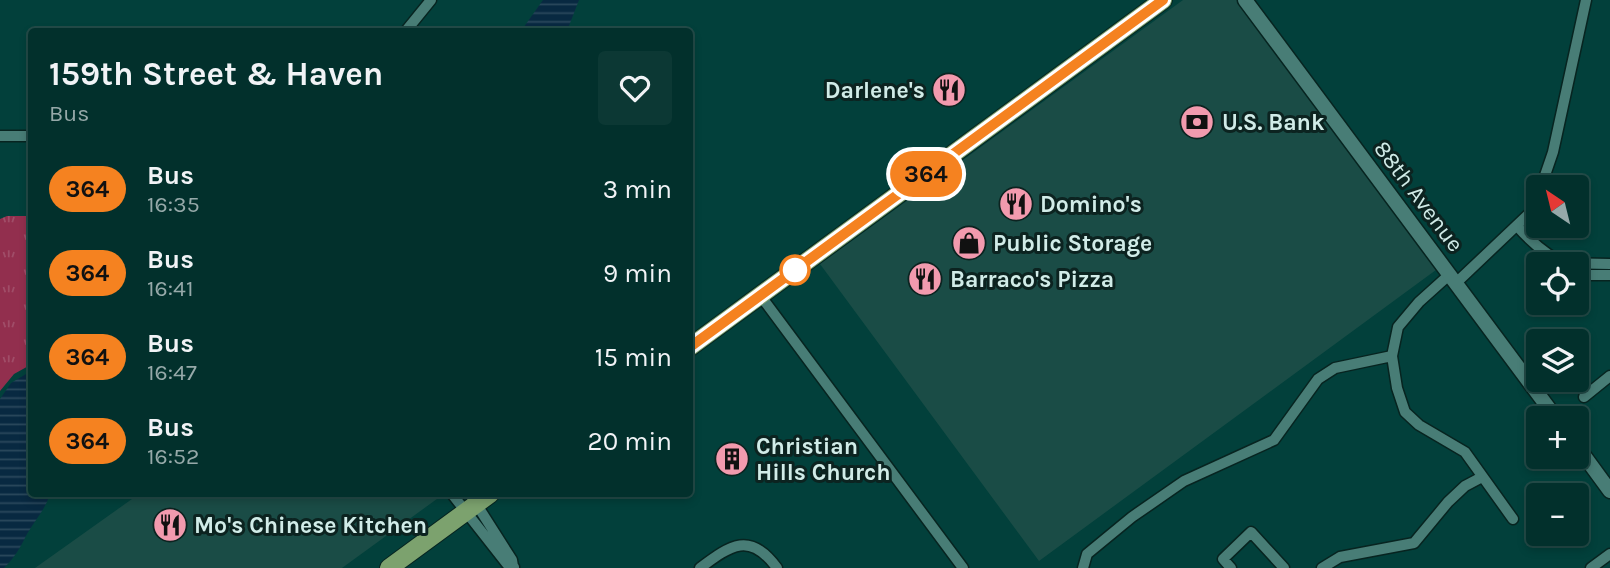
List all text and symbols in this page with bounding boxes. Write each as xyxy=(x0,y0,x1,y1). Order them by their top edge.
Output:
button: heart xyxy=(598,51,672,125)
text: 159th Street & Haven xyxy=(49,55,383,93)
restaurant icon: Darlene's xyxy=(930,71,968,109)
place label: Darlene's xyxy=(825,77,925,104)
text: Bus xyxy=(49,100,89,127)
bank icon: U.S. Bank xyxy=(1178,103,1216,141)
place label: U.S. Bank xyxy=(1222,109,1325,136)
street label: 88th Avenue xyxy=(1368,135,1469,257)
line badge: 364 xyxy=(886,151,966,197)
text: Bus xyxy=(147,160,194,191)
text: 364 xyxy=(904,160,948,188)
text: 3 min xyxy=(603,174,672,205)
text: 364 xyxy=(66,175,109,203)
north arrow xyxy=(1526,175,1589,238)
map controls xyxy=(1526,175,1589,546)
restaurant icon: Domino's xyxy=(997,185,1035,223)
text: 16:35 xyxy=(147,191,200,218)
place label: Domino's xyxy=(1040,191,1142,218)
shop icon: Public Storage xyxy=(950,224,988,262)
place label: Public Storage xyxy=(993,230,1152,257)
text: Bus xyxy=(147,244,194,275)
button: locate xyxy=(1526,252,1589,315)
unlabelled marker xyxy=(780,255,810,285)
text: 9 min xyxy=(603,258,672,289)
text: 364 xyxy=(66,259,109,287)
restaurant icon: Barraco's Pizza xyxy=(906,260,944,298)
place label: Barraco's Pizza xyxy=(950,266,1114,293)
text: 16:41 xyxy=(147,275,194,302)
text: Bus xyxy=(147,328,194,359)
button: layers xyxy=(1526,329,1589,392)
text: 15 min xyxy=(595,342,672,373)
text: 364 xyxy=(66,343,109,371)
text: 16:47 xyxy=(147,359,197,386)
button: + xyxy=(1526,406,1589,469)
text: Bus xyxy=(147,412,194,443)
text: 20 min xyxy=(588,426,672,457)
text: 364 xyxy=(66,427,109,455)
place label: Christian Hills Church xyxy=(756,433,891,486)
building icon: Christian Hills Church xyxy=(713,440,751,478)
text: 16:52 xyxy=(147,443,199,470)
button: − xyxy=(1526,483,1589,546)
restaurant icon: Mo's Chinese Kitchen xyxy=(151,506,189,544)
place label: Mo's Chinese Kitchen xyxy=(194,512,427,539)

